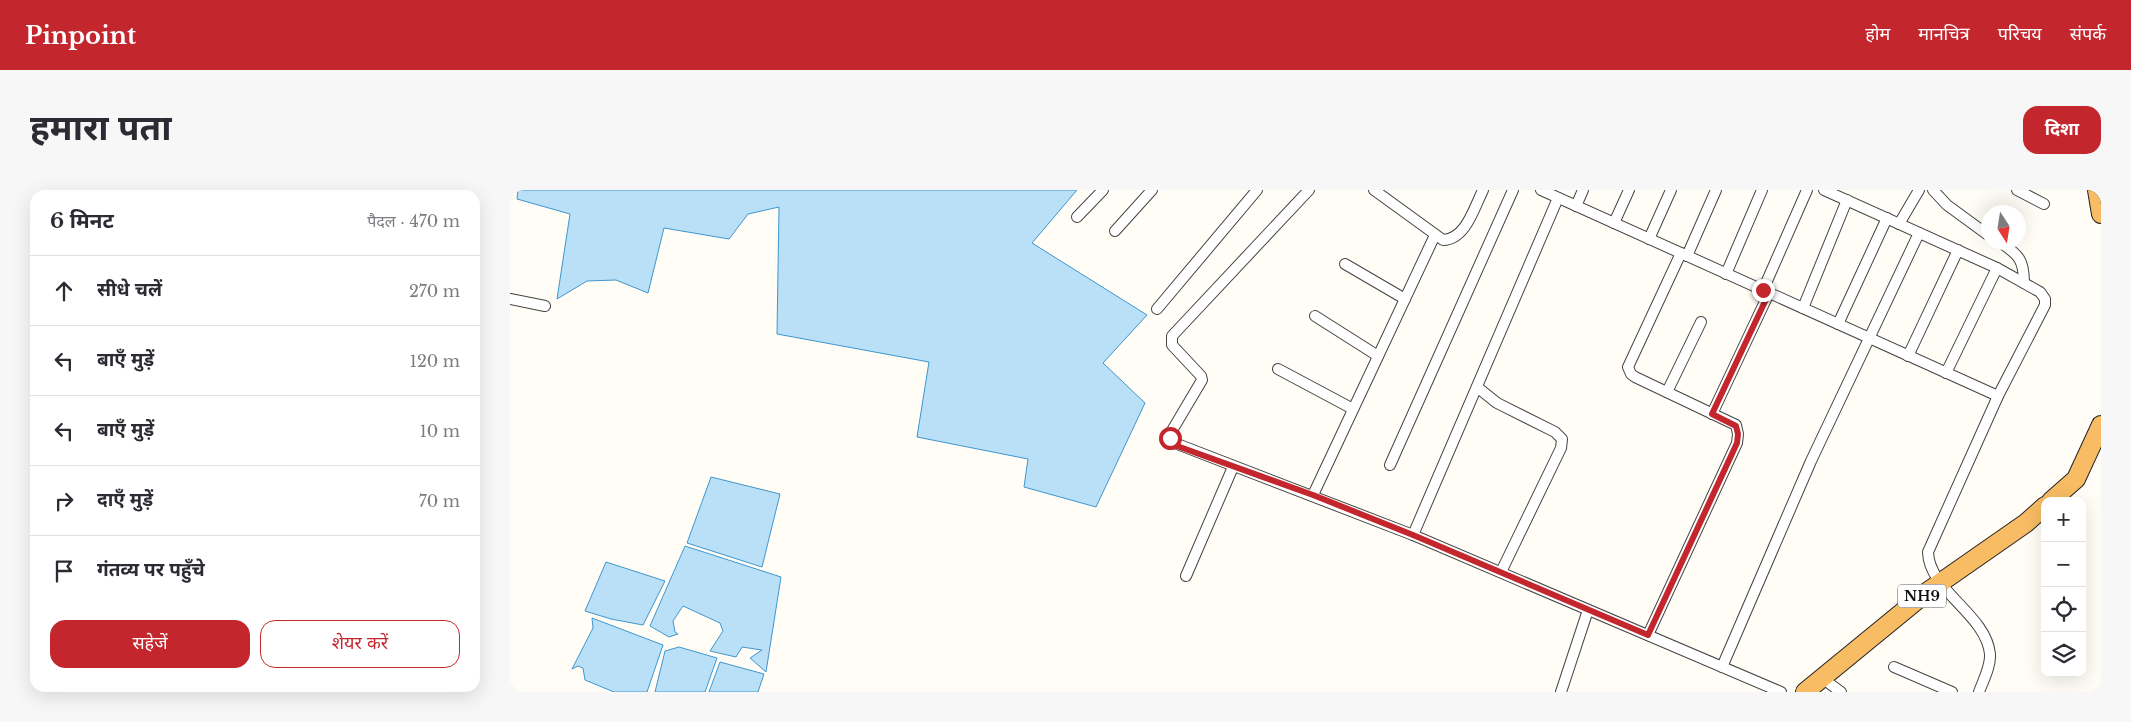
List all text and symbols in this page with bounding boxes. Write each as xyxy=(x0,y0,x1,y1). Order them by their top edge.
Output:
text: Pinpoint xyxy=(25,21,136,50)
text: होम xyxy=(1865,23,1890,45)
text: मानचित्र xyxy=(1918,23,1970,45)
text: परिचय xyxy=(1998,23,2042,45)
text: संपर्क xyxy=(2070,23,2106,45)
text: हमारा पता xyxy=(30,106,171,149)
button: दिशा xyxy=(2023,106,2101,154)
north arrow xyxy=(1981,205,2026,250)
text: 6 मिनट xyxy=(50,208,114,234)
text: पैदल · 470 m xyxy=(367,211,460,231)
icon: ahead xyxy=(50,277,78,305)
text: सीधे चलें xyxy=(97,278,162,301)
route end xyxy=(1752,279,1775,302)
text: 270 m xyxy=(409,281,460,301)
icon: left xyxy=(50,347,78,375)
text: बाएँ मुड़ें xyxy=(97,348,154,371)
text: 120 m xyxy=(410,351,460,371)
icon: left xyxy=(50,417,78,445)
text: बाएँ मुड़ें xyxy=(97,418,154,441)
text: 10 m xyxy=(420,421,460,441)
route start xyxy=(1159,427,1182,450)
icon: right xyxy=(50,487,78,515)
text: दाएँ मुड़ें xyxy=(97,488,153,511)
text: 70 m xyxy=(419,491,460,511)
map controls xyxy=(2041,497,2086,677)
button: + xyxy=(2041,497,2086,542)
button: − xyxy=(2041,542,2086,587)
icon: arrive xyxy=(50,557,78,585)
text: गंतव्य पर पहुँचे xyxy=(97,558,205,581)
road number: NH9 xyxy=(1898,584,1946,608)
button: locate xyxy=(2041,587,2086,632)
button: सहेजें xyxy=(50,620,250,668)
button: शेयर करें xyxy=(260,620,460,668)
button: layers xyxy=(2041,632,2086,677)

